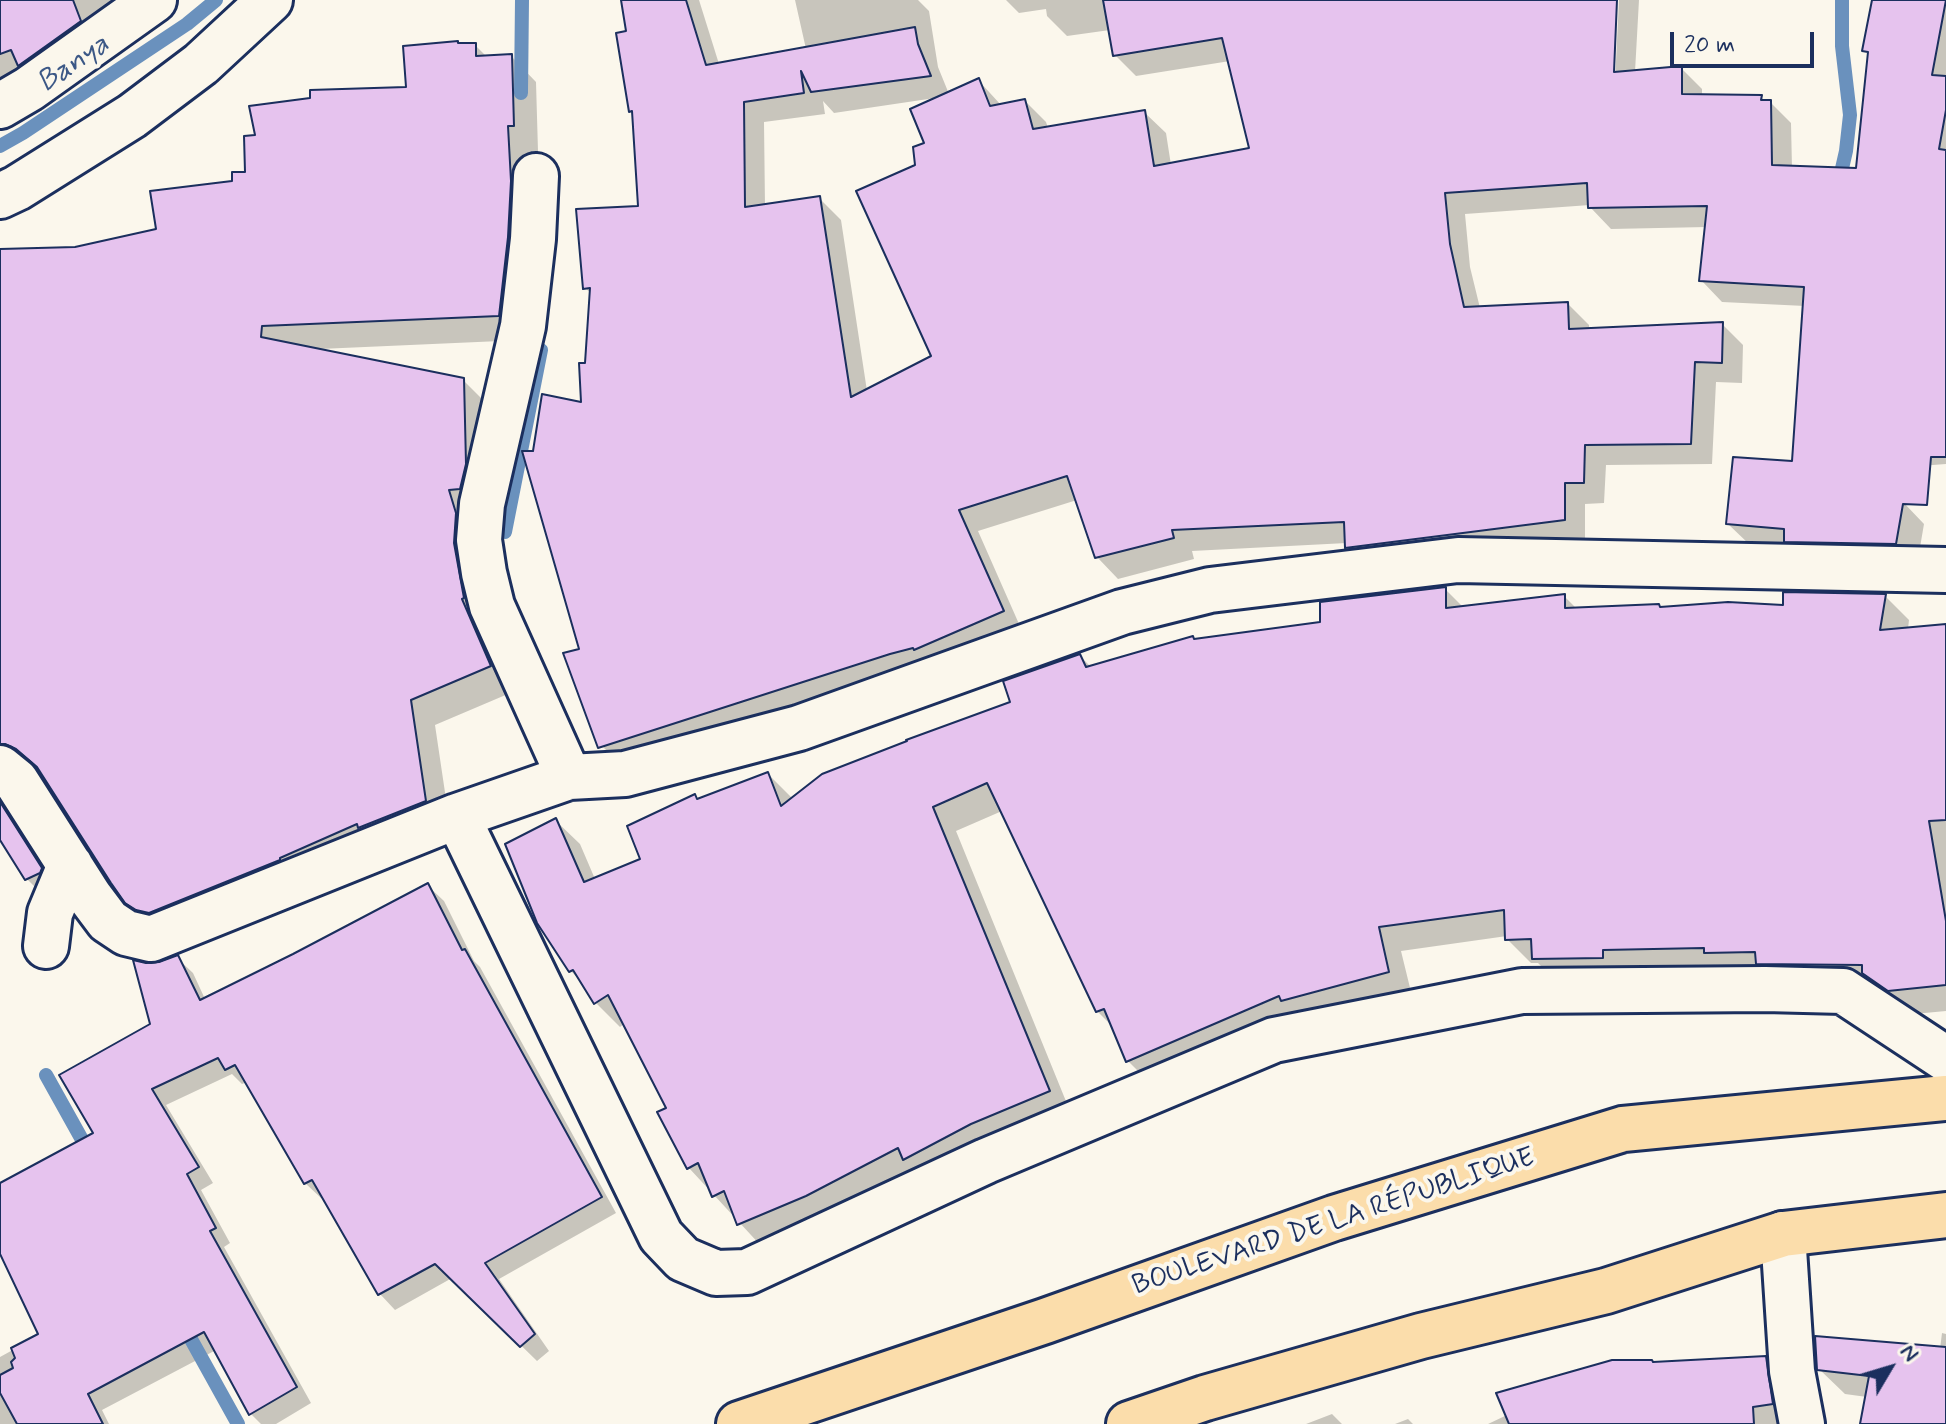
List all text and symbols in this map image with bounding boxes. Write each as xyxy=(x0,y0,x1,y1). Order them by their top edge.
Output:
scale bar xyxy=(1674,16,1818,66)
water label: Banya xyxy=(31,28,117,102)
text: 20 m xyxy=(1684,30,1735,61)
street label: BOULEVARD DE LA RÉPUBLIQUE xyxy=(1128,1142,1540,1304)
north arrow xyxy=(1850,1328,1930,1408)
text: N xyxy=(1893,1339,1924,1368)

